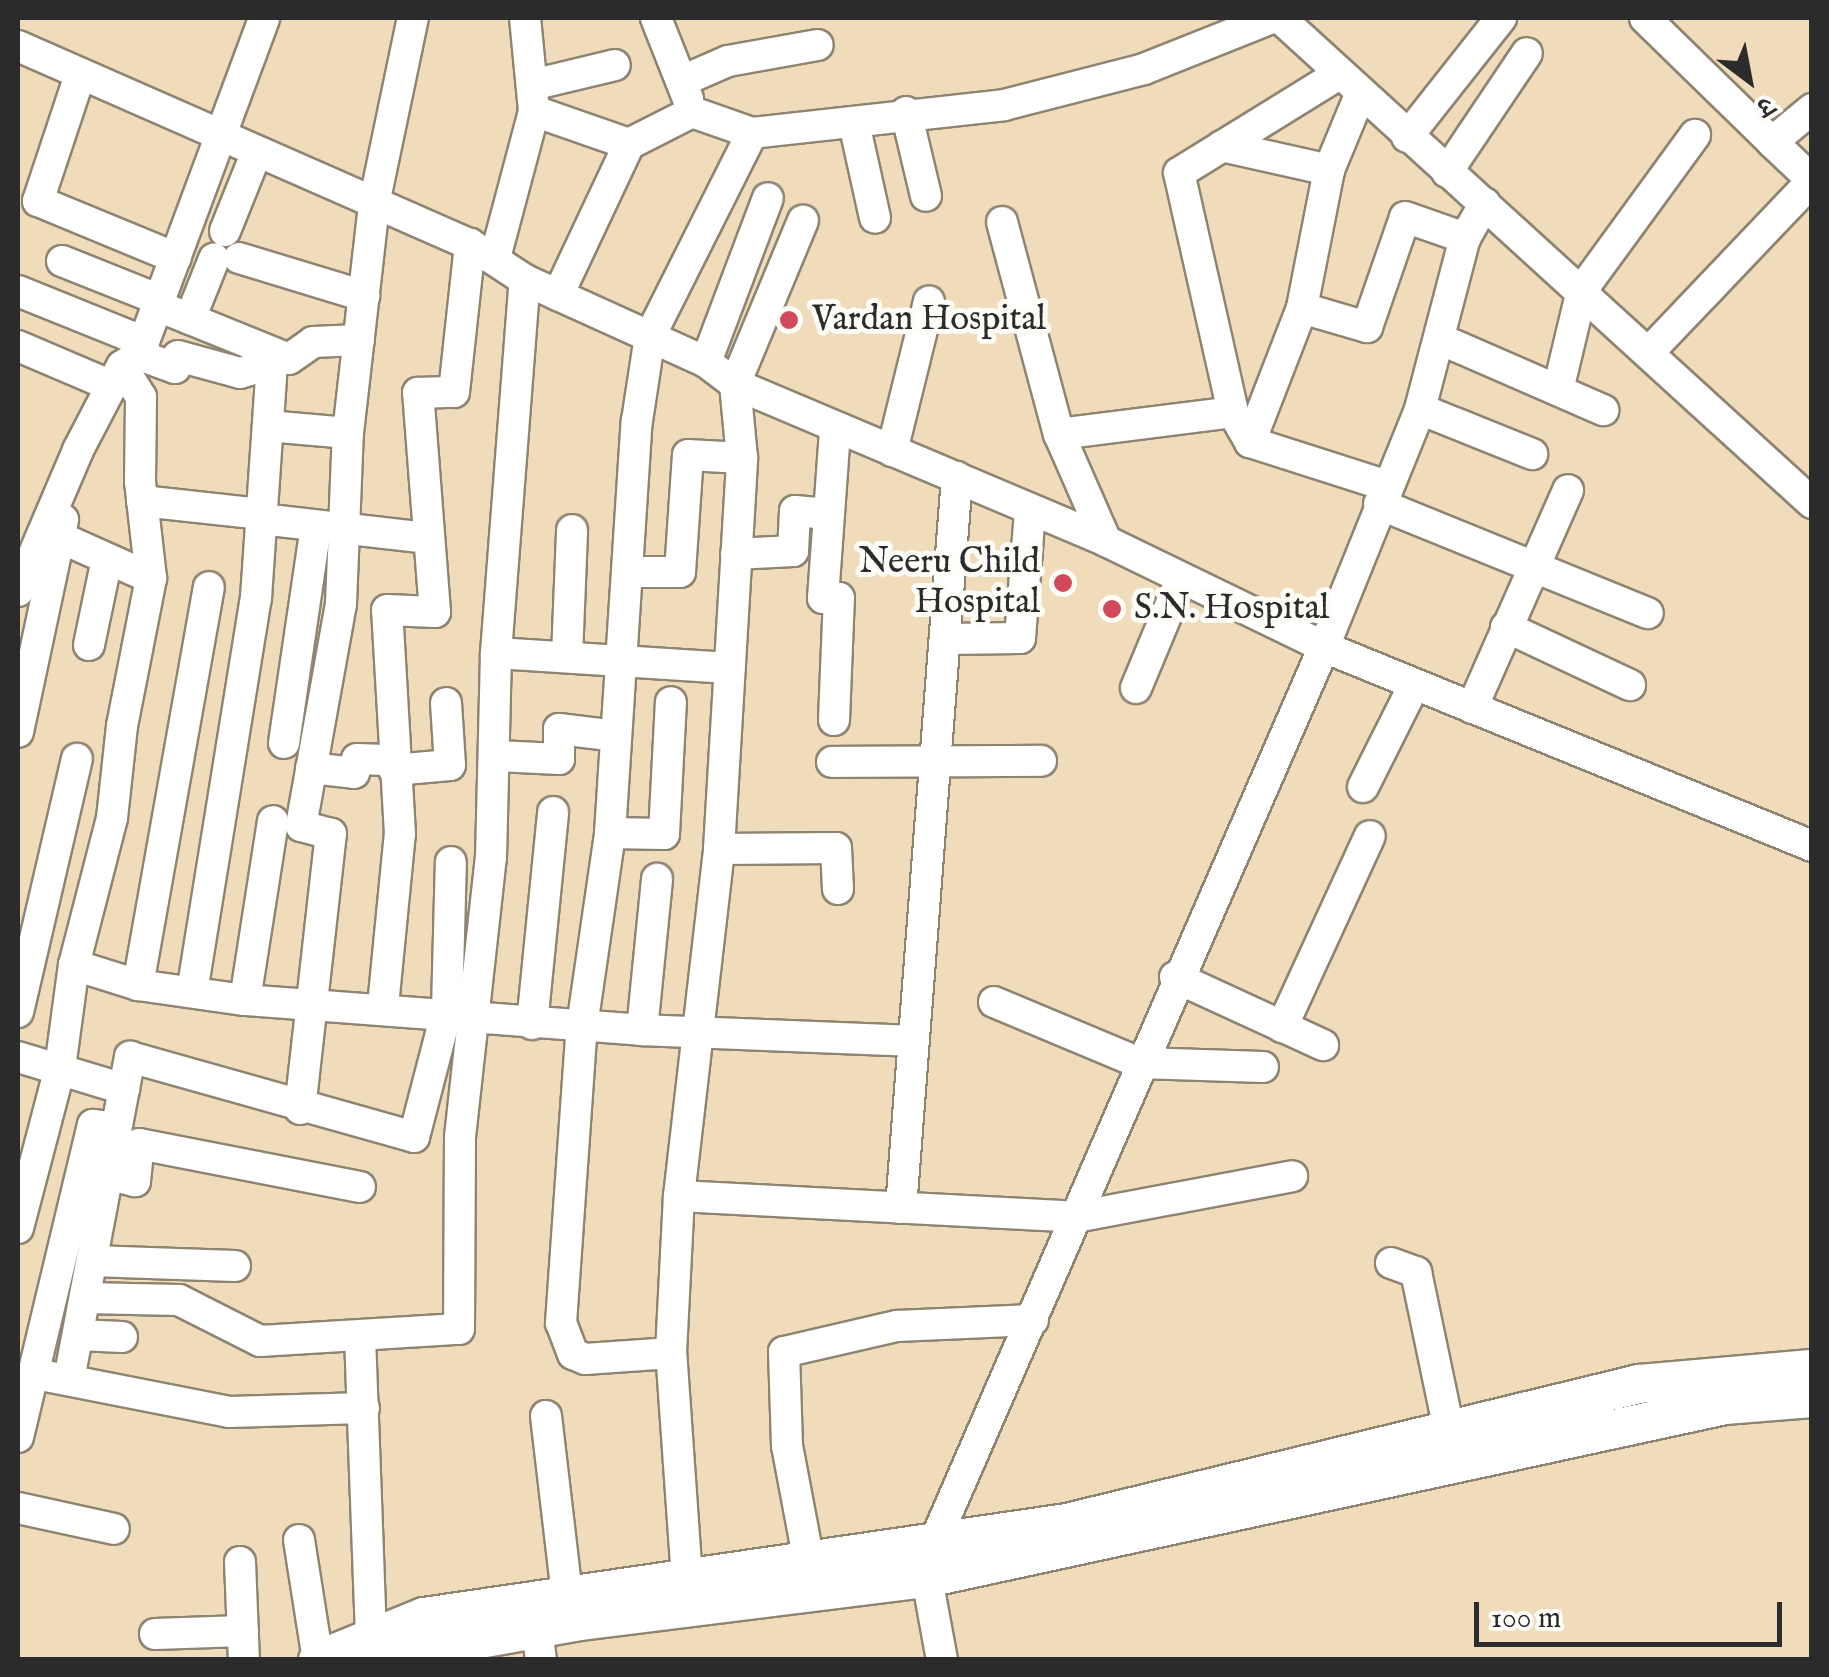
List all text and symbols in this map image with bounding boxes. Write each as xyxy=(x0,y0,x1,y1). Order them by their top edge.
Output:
north arrow xyxy=(1699,30,1799,130)
text: उ xyxy=(1750,87,1780,124)
place label: Vardan Hospital xyxy=(812,299,1046,341)
marker: Vardan Hospital xyxy=(776,307,802,333)
place label: Neeru Child Hospital xyxy=(859,542,1040,624)
marker: Neeru Child Hospital xyxy=(1050,570,1076,596)
place label: S.N. Hospital xyxy=(1134,588,1329,630)
marker: S.N. Hospital xyxy=(1099,596,1125,622)
scale bar xyxy=(1479,1582,1786,1644)
text: 100 m xyxy=(1491,1600,1561,1638)

